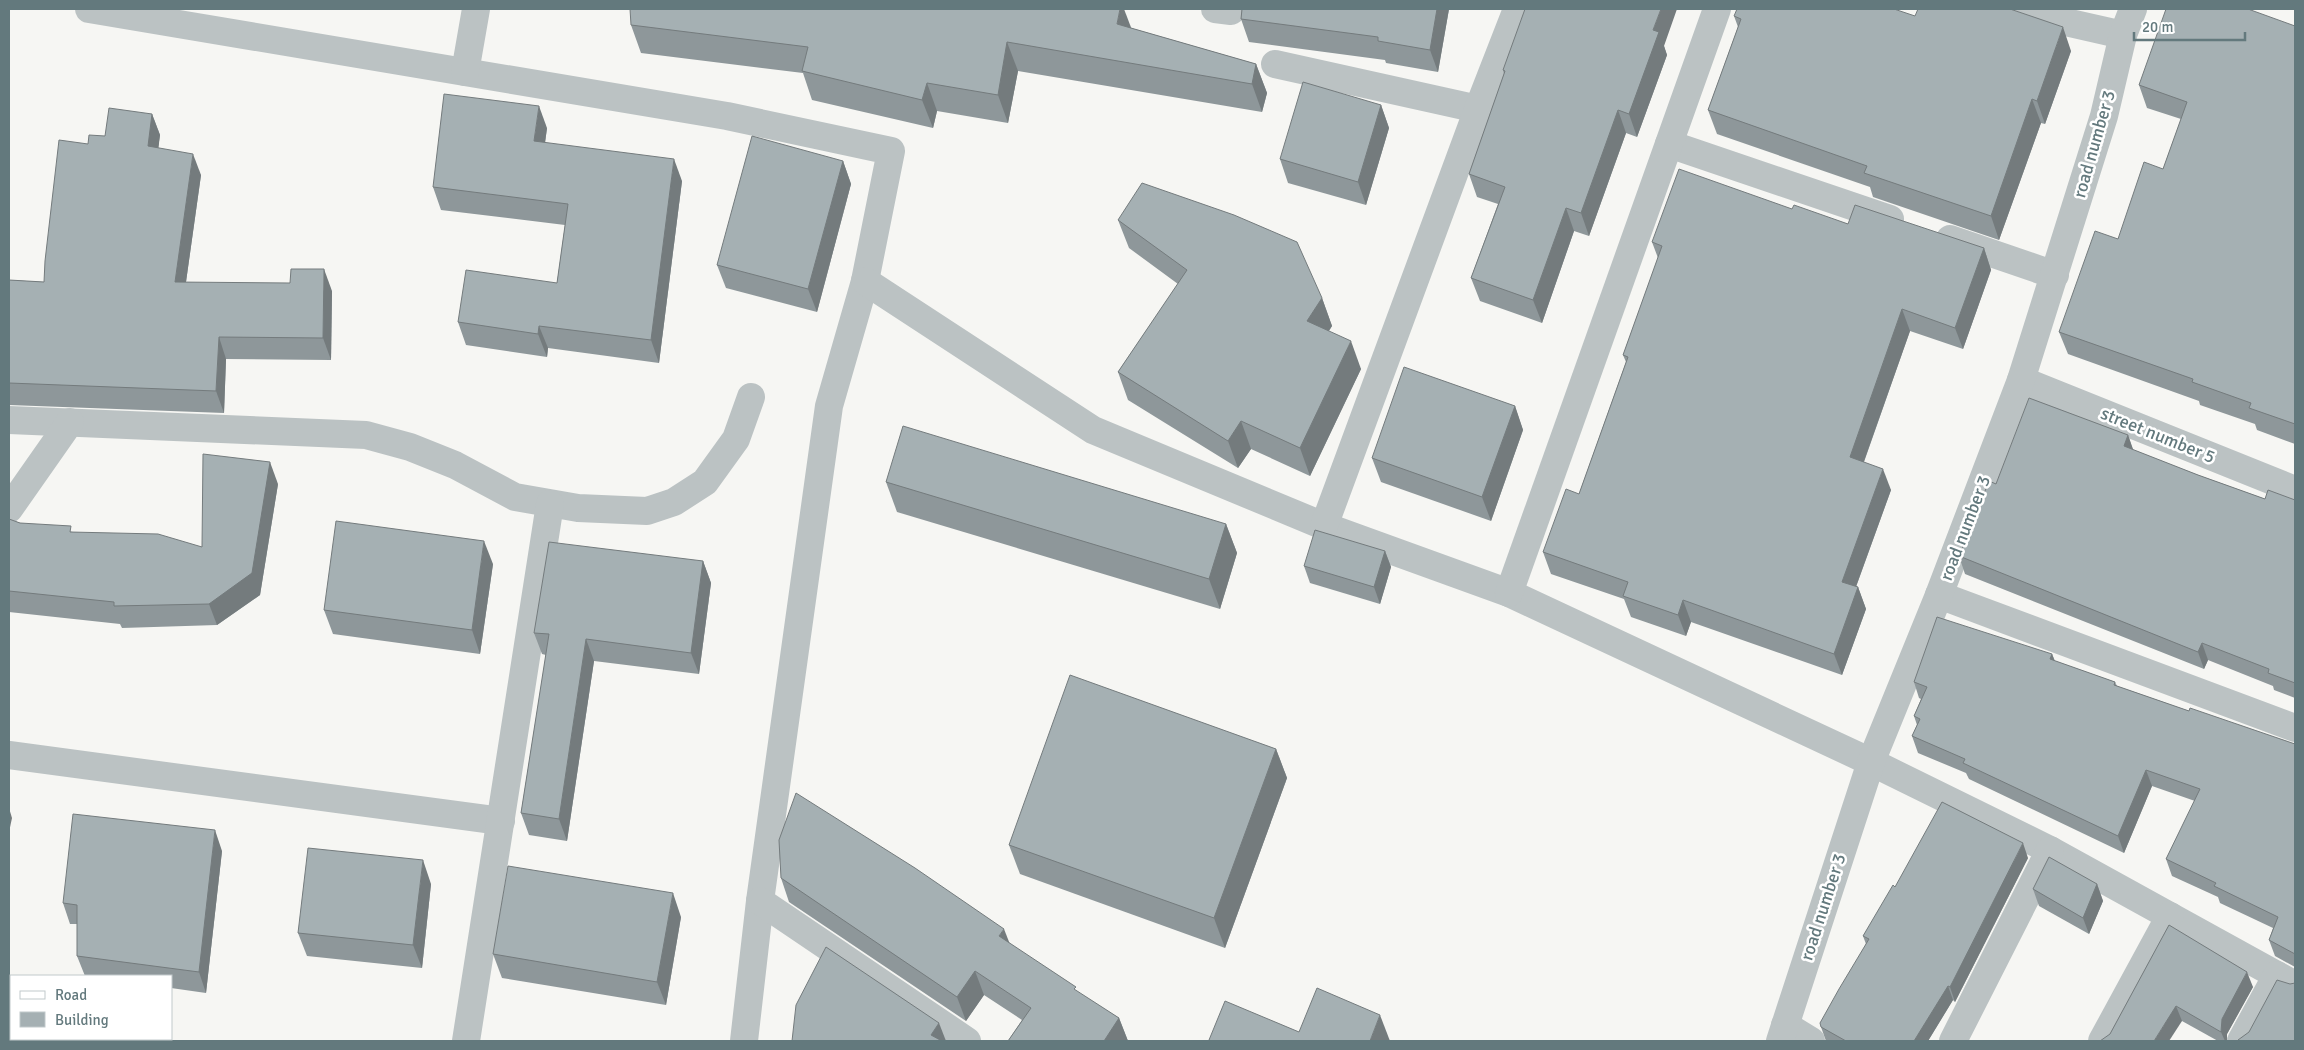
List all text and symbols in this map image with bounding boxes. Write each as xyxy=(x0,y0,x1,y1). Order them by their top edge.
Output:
scale bar xyxy=(2134,10,2245,42)
text: 20 m xyxy=(2142,18,2173,36)
street label: road number 3 xyxy=(2068,88,2120,200)
street label: street number 5 xyxy=(2098,402,2218,468)
street label: road number 3 xyxy=(1935,472,1995,584)
street label: road number 3 xyxy=(1795,851,1851,963)
legend xyxy=(10,975,172,1040)
text: Road xyxy=(55,986,87,1004)
text: Building xyxy=(55,1011,109,1029)

